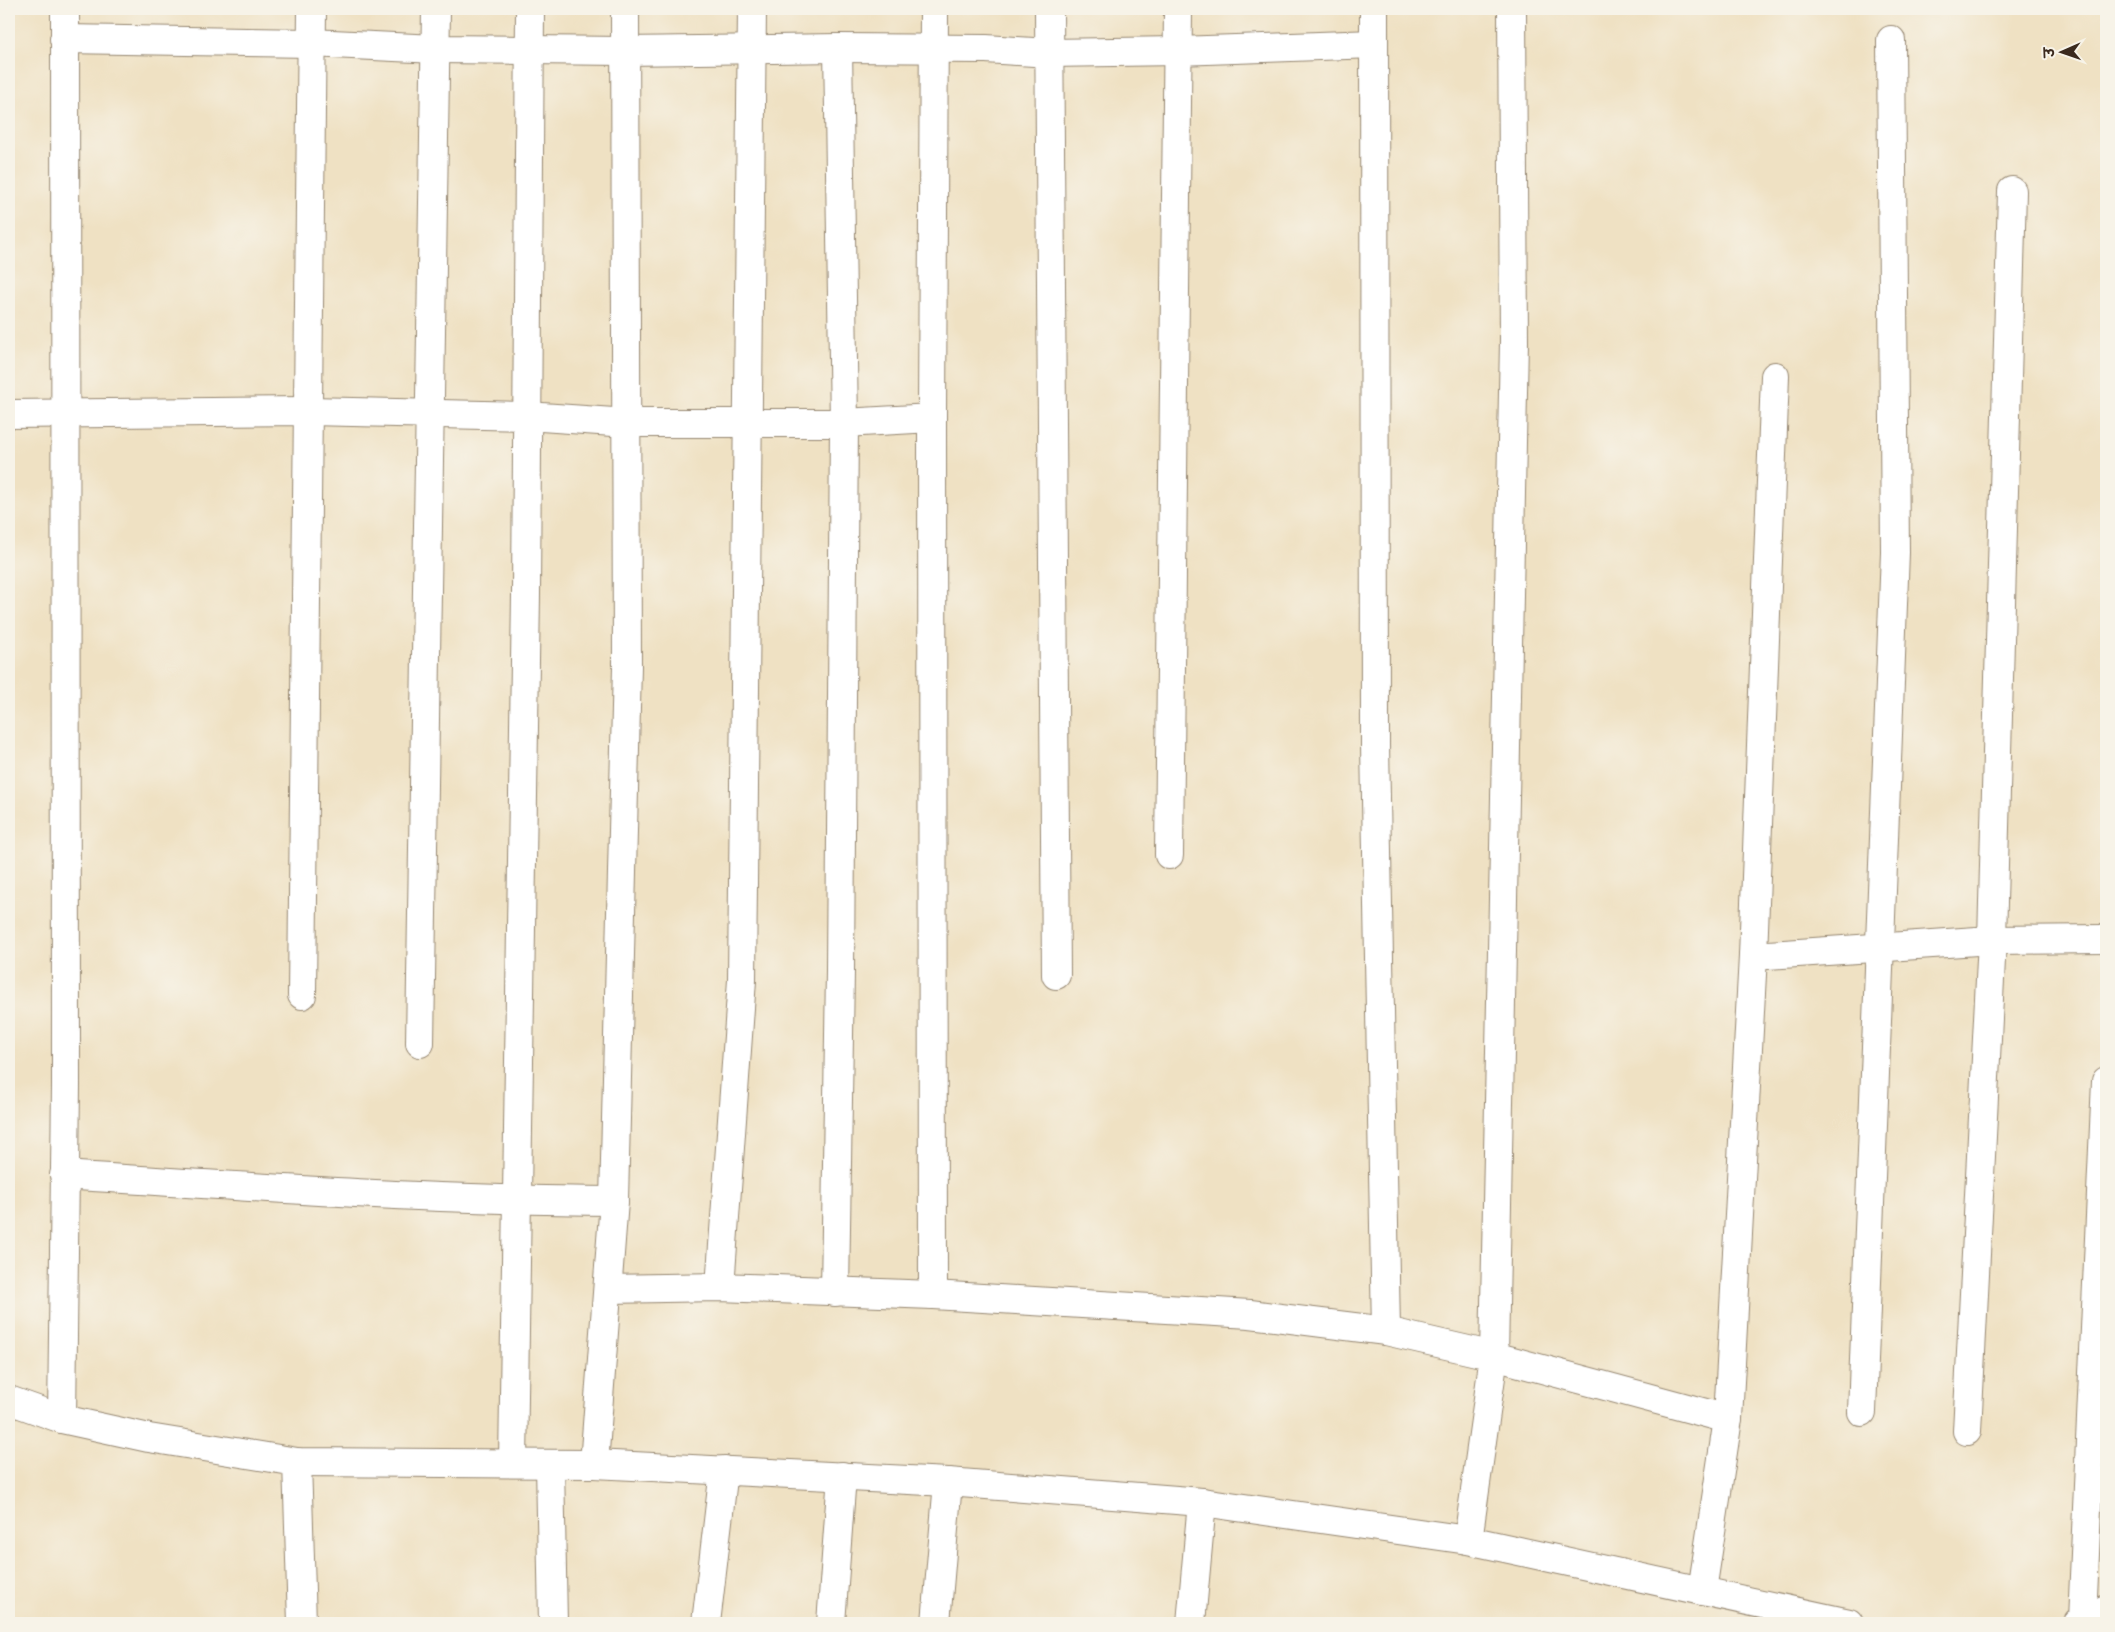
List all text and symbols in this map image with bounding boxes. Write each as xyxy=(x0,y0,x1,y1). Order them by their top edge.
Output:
north arrow xyxy=(2038,28,2088,78)
text: उ xyxy=(2039,46,2058,59)

